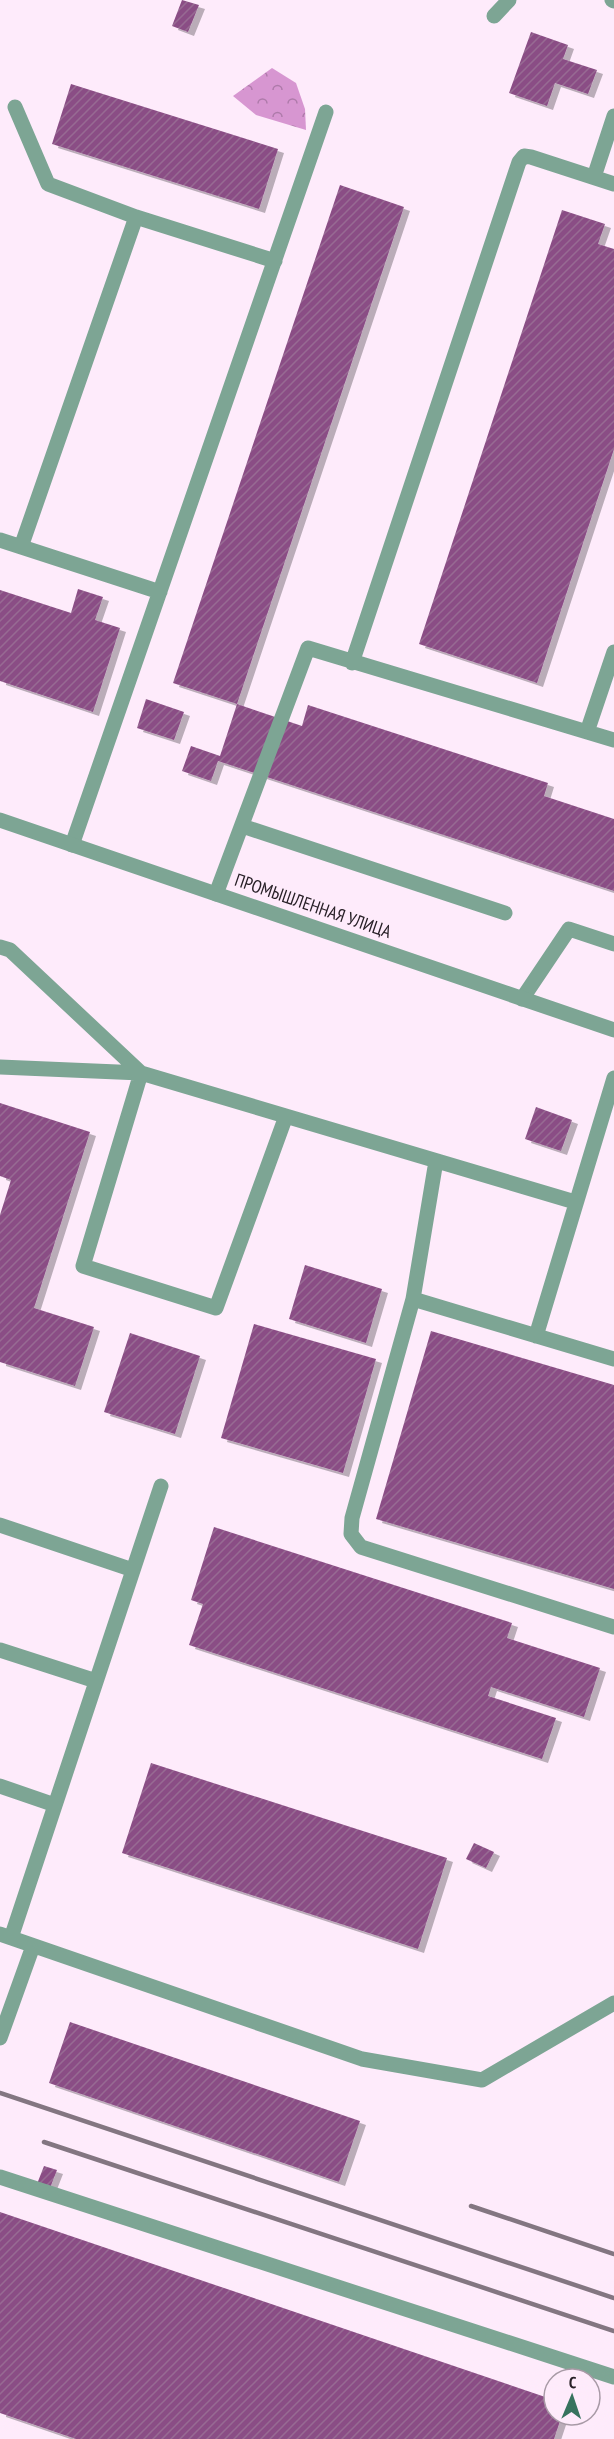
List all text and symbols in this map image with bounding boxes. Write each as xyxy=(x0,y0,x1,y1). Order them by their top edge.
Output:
street label: ПРОМЫШЛЕННАЯ УЛИЦА xyxy=(232,868,395,943)
north arrow xyxy=(542,2367,602,2427)
text: С xyxy=(569,2372,577,2392)

